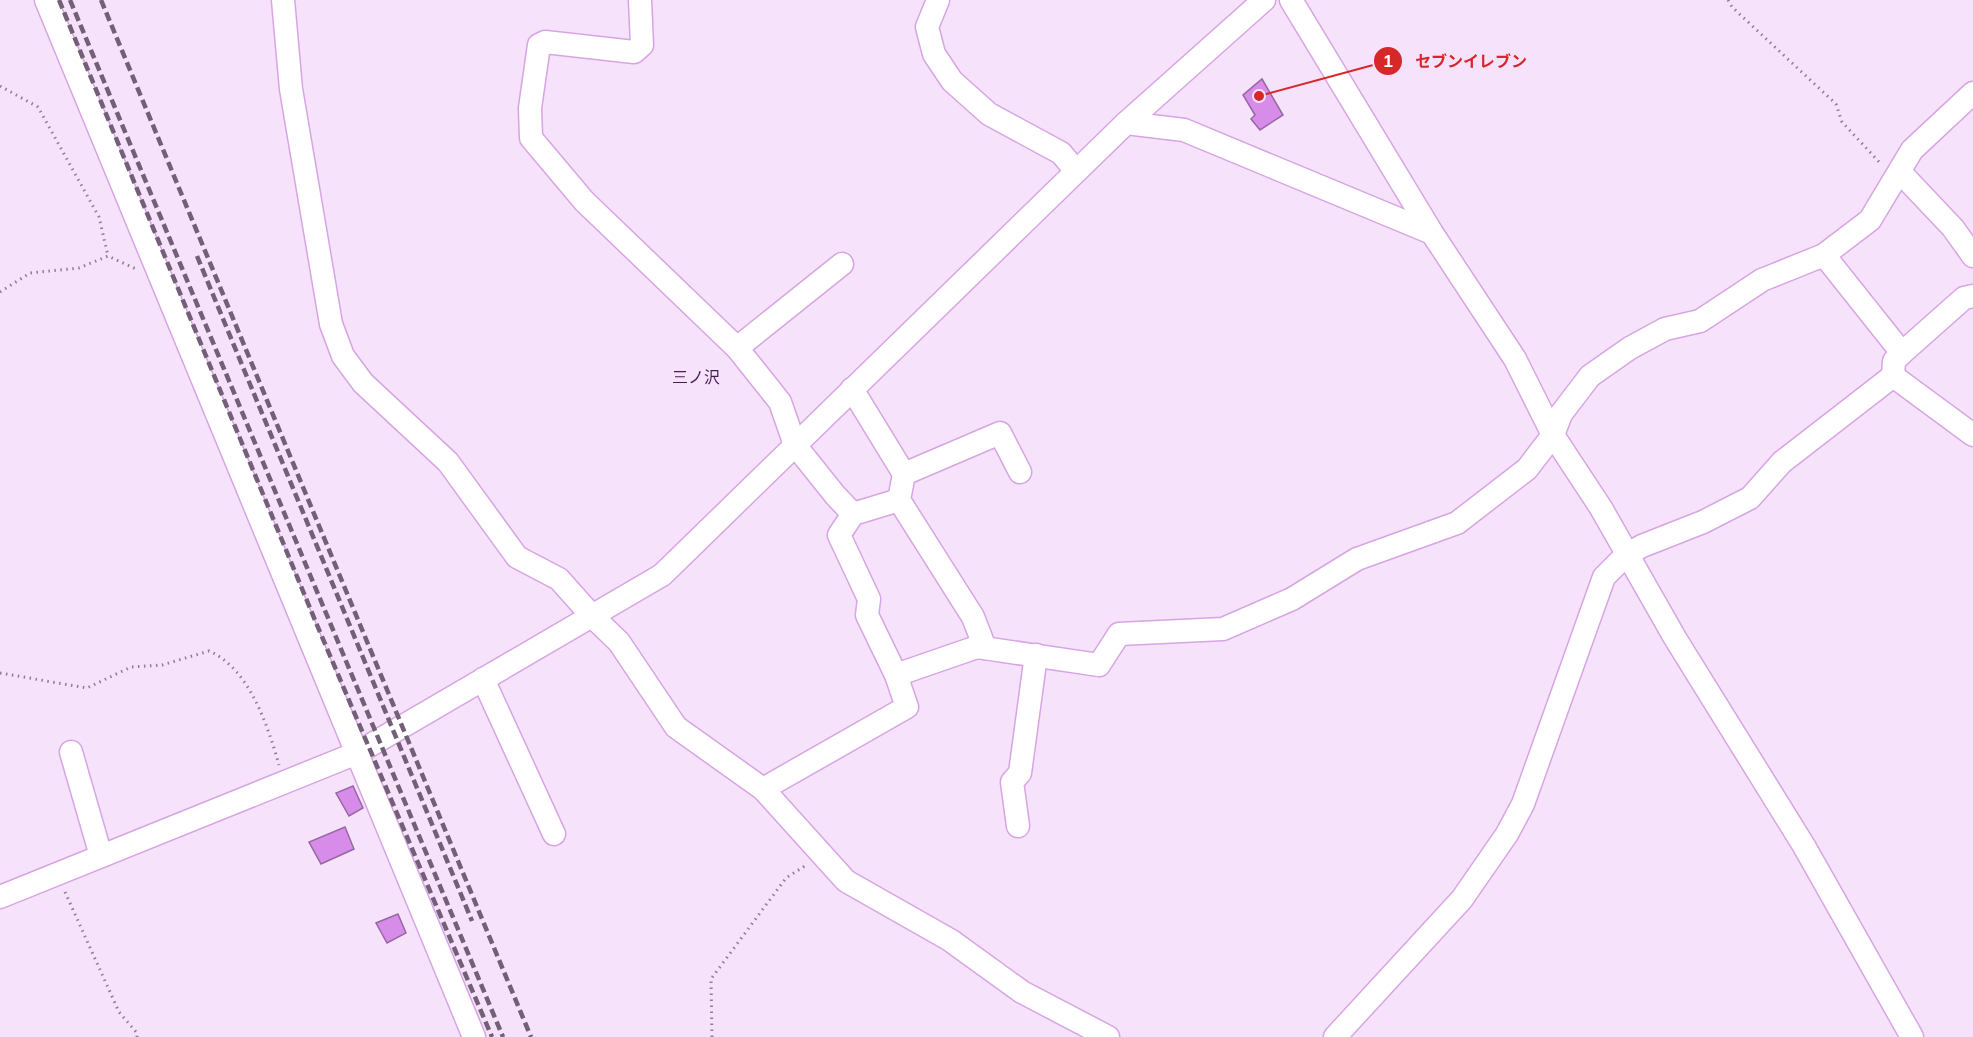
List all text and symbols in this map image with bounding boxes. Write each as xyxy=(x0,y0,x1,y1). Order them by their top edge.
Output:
callout: セブンイレブン xyxy=(1373,44,1539,78)
text: 1 xyxy=(1383,49,1393,72)
text: セブンイレブン xyxy=(1415,51,1527,71)
district label: 三ノ沢 xyxy=(672,367,720,387)

